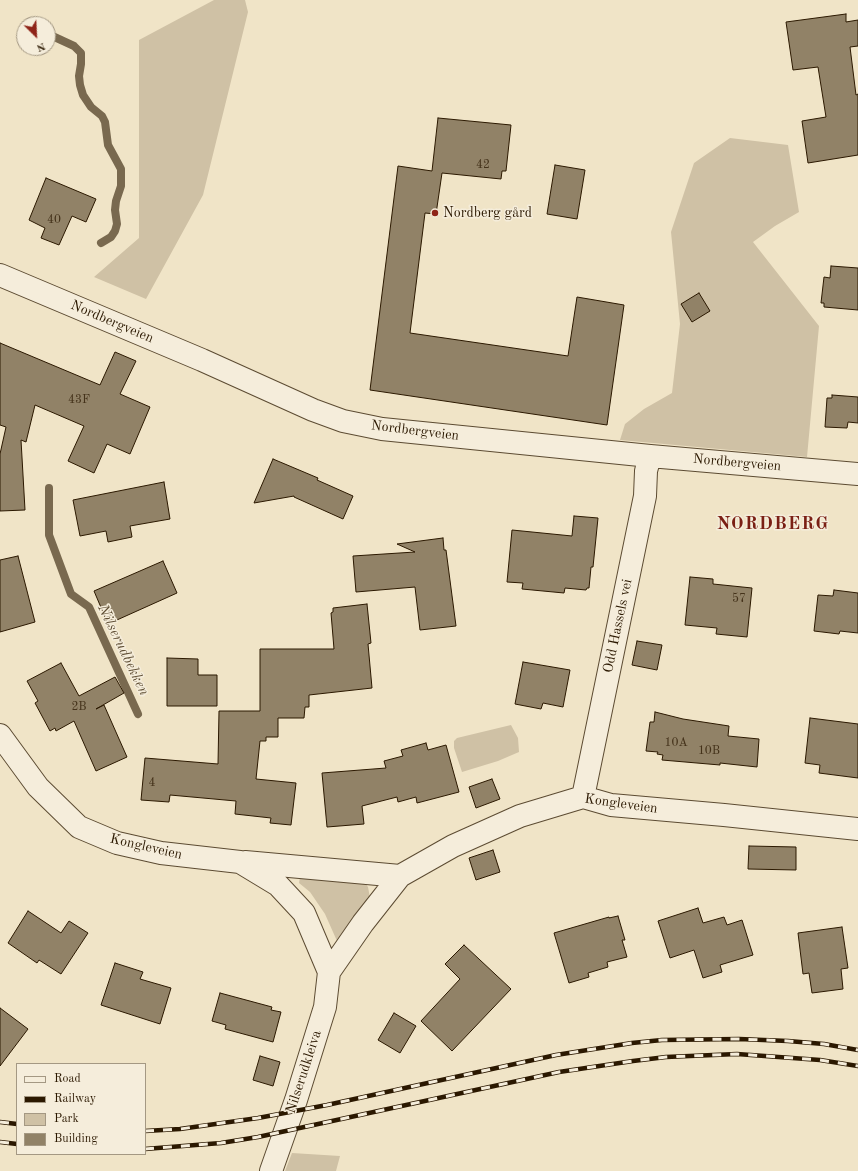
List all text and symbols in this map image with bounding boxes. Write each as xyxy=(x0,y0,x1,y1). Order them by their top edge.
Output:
north arrow xyxy=(16,16,56,56)
text: N xyxy=(35,40,47,53)
house number: 42 xyxy=(476,158,490,172)
place label: Nordberg gård xyxy=(443,205,532,221)
marker: Nordberg gård xyxy=(430,208,440,218)
house number: 40 xyxy=(47,213,61,227)
street label: Nordbergveien xyxy=(68,297,156,347)
house number: 43F xyxy=(68,393,90,407)
street label: Nordbergveien xyxy=(370,417,460,445)
street label: Nordbergveien xyxy=(692,451,782,475)
district label: NORDBERG xyxy=(717,513,829,535)
street label: Odd Hassels vei xyxy=(600,577,636,675)
house number: 57 xyxy=(732,592,746,606)
water label: Nilserudbekken xyxy=(93,601,153,699)
house number: 2B xyxy=(71,700,87,714)
house number: 10A xyxy=(664,736,688,750)
house number: 10B xyxy=(698,744,720,758)
house number: 4 xyxy=(149,776,155,790)
street label: Kongleveien xyxy=(583,791,659,817)
street label: Kongleveien xyxy=(108,831,184,863)
street label: Nilserudkleiva xyxy=(283,1028,325,1116)
legend xyxy=(16,1063,146,1155)
text: Road xyxy=(54,1073,81,1085)
text: Railway xyxy=(54,1093,96,1105)
text: Park xyxy=(54,1113,79,1125)
text: Building xyxy=(54,1133,98,1145)

